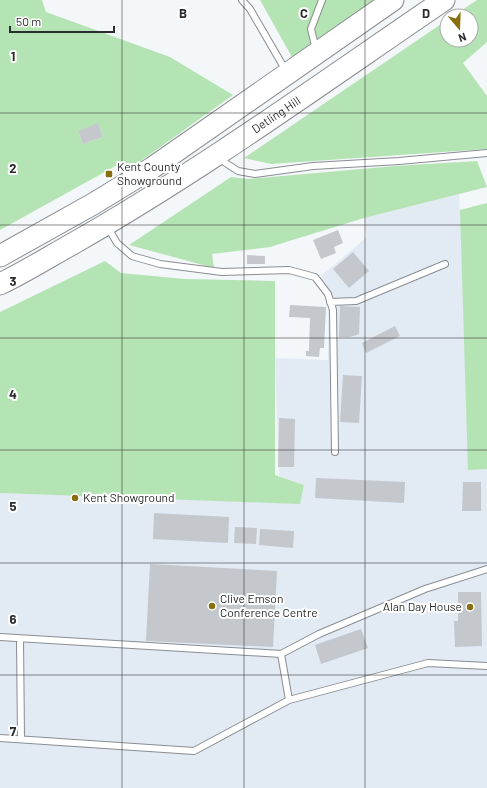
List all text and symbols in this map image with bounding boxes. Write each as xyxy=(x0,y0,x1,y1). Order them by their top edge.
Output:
text: B xyxy=(179,5,187,21)
text: C xyxy=(300,5,308,21)
text: D xyxy=(422,5,430,21)
scale bar xyxy=(10,8,114,34)
north arrow xyxy=(439,8,479,48)
text: 50 m xyxy=(16,14,41,28)
text: N xyxy=(457,31,468,45)
text: 1 xyxy=(11,48,15,64)
street label: Detling Hill xyxy=(249,93,303,136)
place label: Kent County Showground xyxy=(117,159,182,187)
text: 2 xyxy=(9,160,17,176)
marker: Kent County Showground xyxy=(104,169,114,179)
text: 3 xyxy=(9,273,17,289)
text: 4 xyxy=(9,386,17,402)
place label: Kent Showground xyxy=(83,490,175,504)
marker: Kent Showground xyxy=(70,493,80,503)
text: 5 xyxy=(9,498,17,514)
place label: Clive Emson Conference Centre xyxy=(220,591,318,619)
place label: Alan Day House xyxy=(383,599,462,613)
marker: Clive Emson Conference Centre xyxy=(207,601,217,611)
marker: Alan Day House xyxy=(465,602,475,612)
text: 6 xyxy=(10,611,17,627)
text: 7 xyxy=(10,723,17,739)

